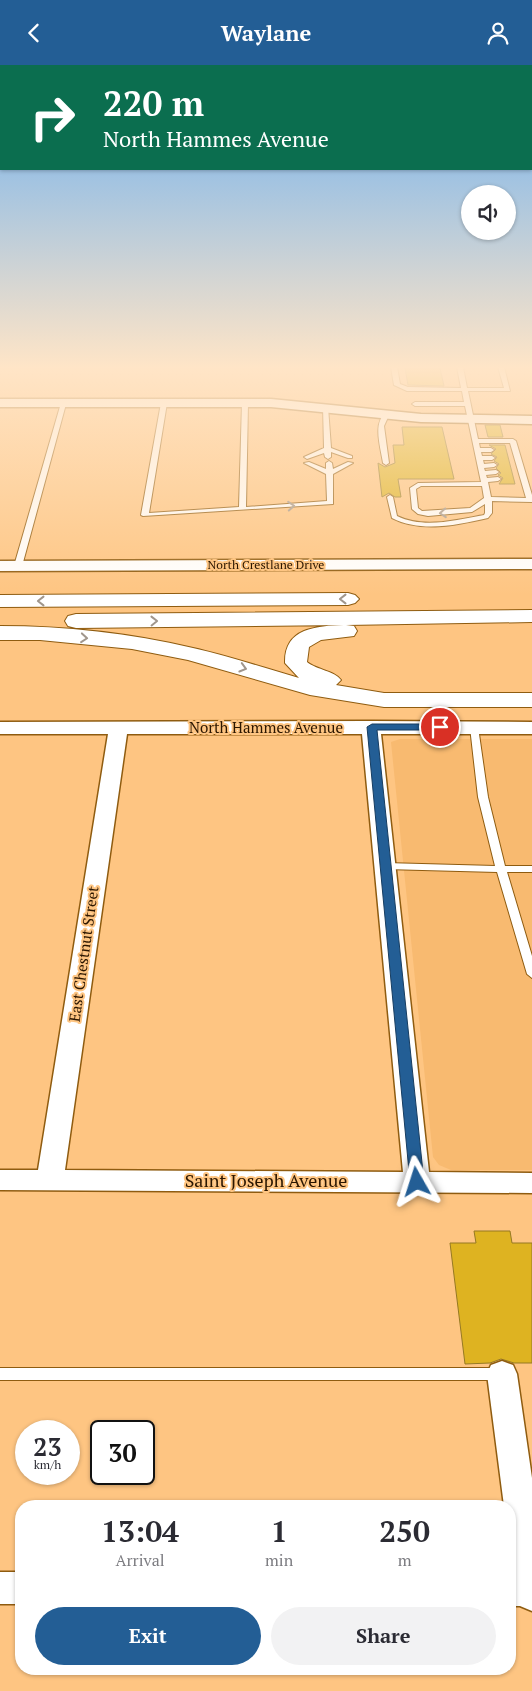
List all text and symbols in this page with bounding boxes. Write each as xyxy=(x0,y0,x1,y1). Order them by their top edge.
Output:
text: Waylane xyxy=(221,18,311,47)
icon: back xyxy=(20,19,48,47)
icon: person xyxy=(484,19,512,47)
text: 220 m xyxy=(103,80,204,126)
icon: right xyxy=(20,85,85,150)
text: North Hammes Avenue xyxy=(103,124,329,153)
map controls xyxy=(461,185,516,240)
button: sound xyxy=(461,185,516,240)
one-way arrow xyxy=(287,500,295,511)
one-way arrow xyxy=(438,508,446,519)
street label: North Crestlane Drive xyxy=(208,557,324,572)
one-way arrow xyxy=(339,594,347,604)
one-way arrow xyxy=(37,596,44,606)
one-way arrow xyxy=(150,615,158,626)
one-way arrow xyxy=(80,632,88,643)
one-way arrow xyxy=(238,663,246,673)
pin xyxy=(419,706,461,748)
icon: arrive xyxy=(426,713,454,741)
street label: North Hammes Avenue xyxy=(189,717,343,737)
street label: East Chestnut Street xyxy=(64,884,102,1023)
position arrow xyxy=(390,1155,442,1207)
street label: Saint Joseph Avenue xyxy=(185,1168,347,1192)
speed limit sign: 30 xyxy=(90,1420,155,1485)
text: 23 xyxy=(33,1430,62,1463)
text: km/h xyxy=(34,1457,61,1472)
text: 13:04 xyxy=(101,1511,179,1551)
text: 1 xyxy=(271,1511,288,1551)
text: 250 xyxy=(379,1511,430,1551)
text: Arrival xyxy=(115,1549,165,1571)
text: min xyxy=(265,1549,293,1571)
text: m xyxy=(398,1549,411,1571)
button: Exit xyxy=(35,1607,261,1665)
button: Share xyxy=(271,1607,496,1665)

